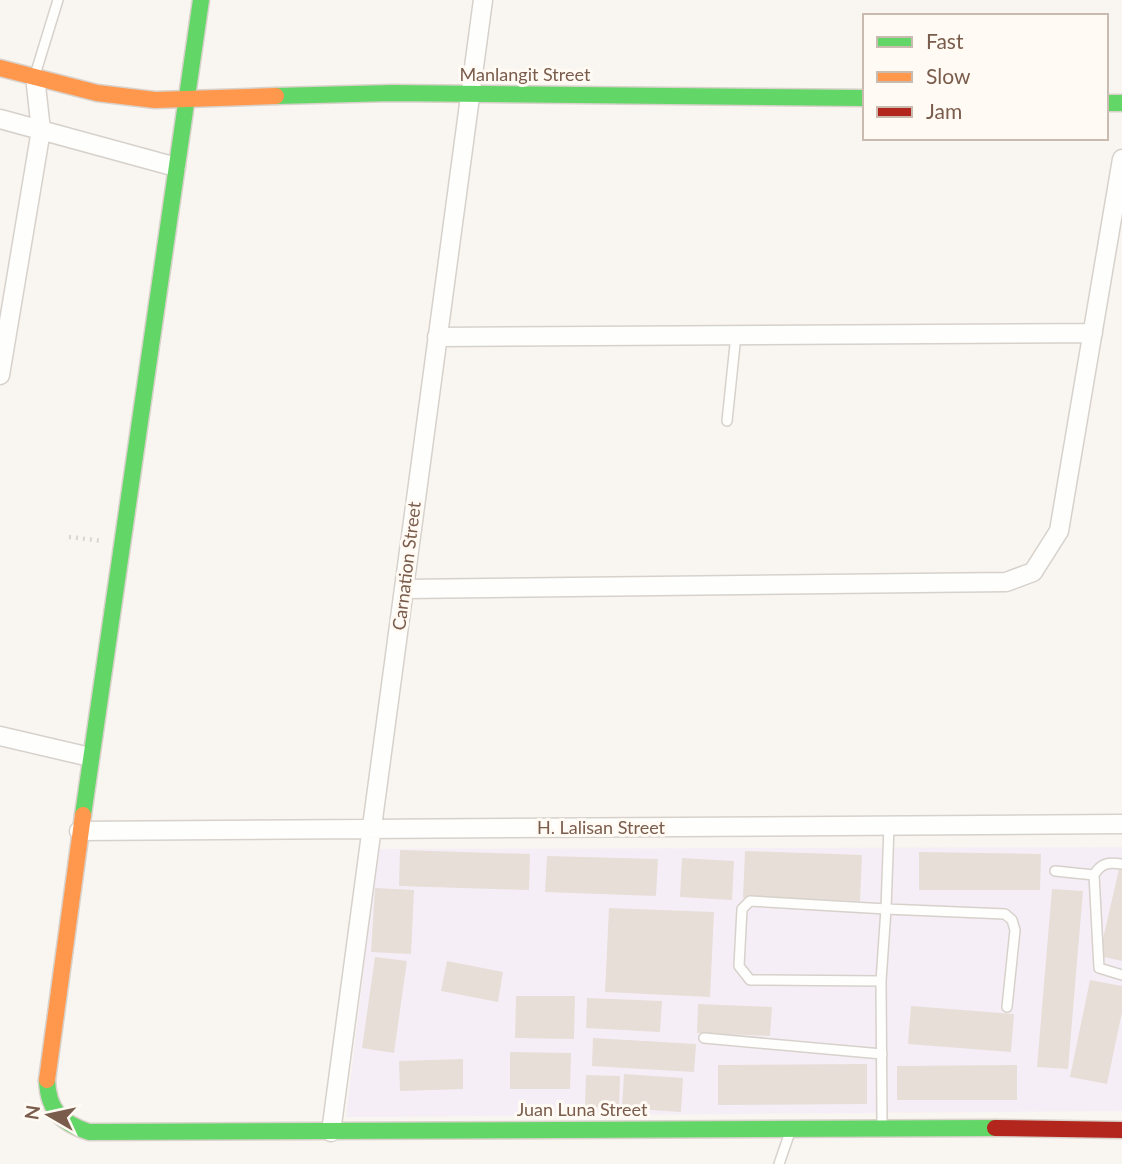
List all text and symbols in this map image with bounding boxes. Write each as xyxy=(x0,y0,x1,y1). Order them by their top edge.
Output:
legend xyxy=(863,14,1108,140)
text: Fast xyxy=(926,28,964,53)
street label: Manlangit Street xyxy=(460,63,591,85)
text: Slow xyxy=(926,63,971,88)
text: Jam xyxy=(926,98,962,123)
street label: Carnation Street xyxy=(387,500,425,632)
street label: H. Lalisan Street xyxy=(537,816,666,838)
north arrow xyxy=(14,1080,84,1150)
street label: Juan Luna Street xyxy=(517,1098,648,1120)
text: N xyxy=(19,1103,44,1121)

